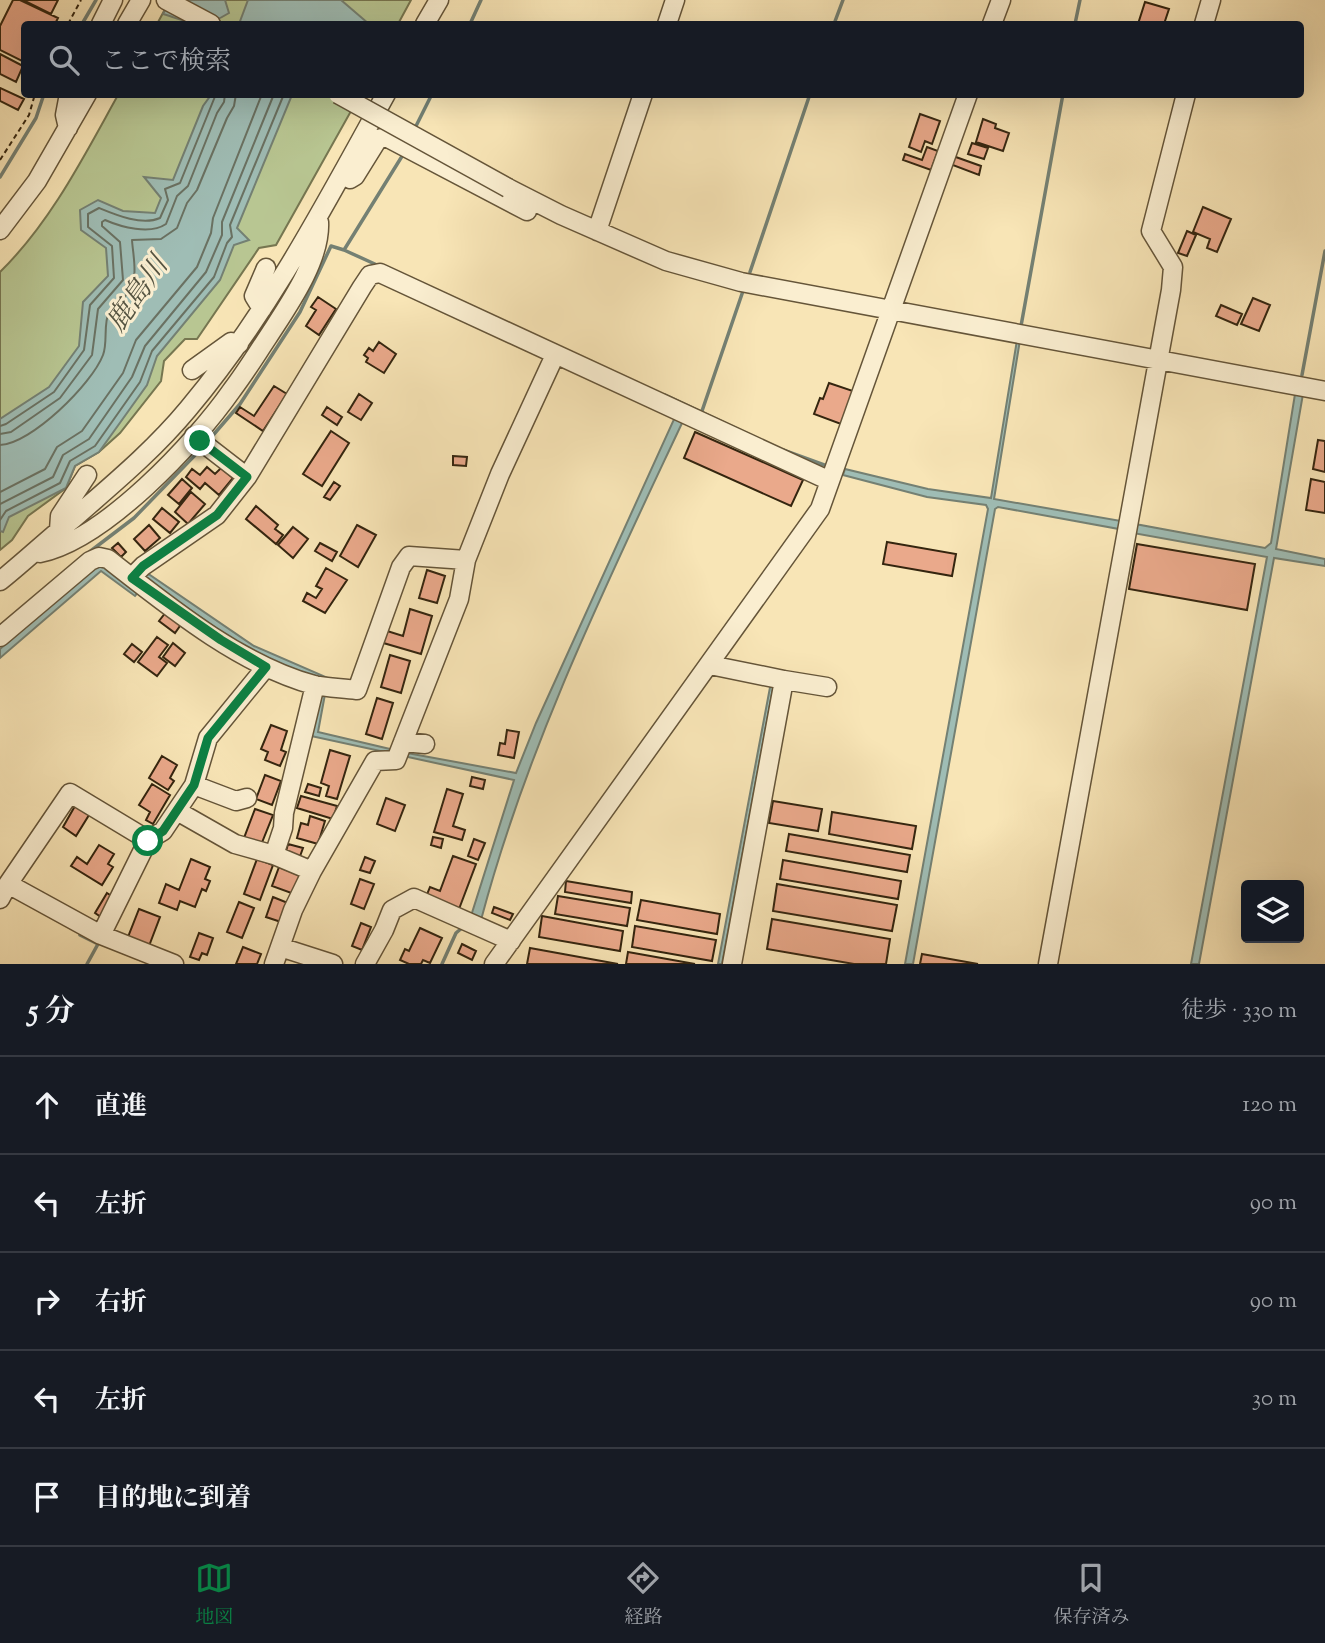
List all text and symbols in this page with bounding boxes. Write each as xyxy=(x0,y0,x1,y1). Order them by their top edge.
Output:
search box xyxy=(21,21,1304,98)
icon: search xyxy=(45,41,83,79)
text: ここで検索 xyxy=(101,44,231,81)
water label: 鹿島川 xyxy=(98,246,181,341)
route end xyxy=(184,425,215,456)
route start xyxy=(132,825,163,856)
map controls xyxy=(1241,880,1304,943)
button: layers xyxy=(1241,880,1304,943)
text: 5 分 xyxy=(28,991,75,1034)
text: 徒歩 · 330 m xyxy=(1181,995,1297,1028)
icon: ahead xyxy=(28,1086,66,1124)
text: 直進 xyxy=(95,1089,147,1126)
text: 120 m xyxy=(1242,1089,1297,1122)
icon: left xyxy=(28,1184,66,1222)
text: 左折 xyxy=(95,1187,147,1224)
text: 90 m xyxy=(1250,1187,1297,1220)
icon: right xyxy=(28,1282,66,1320)
text: 右折 xyxy=(95,1285,147,1322)
text: 90 m xyxy=(1250,1285,1297,1318)
icon: left xyxy=(28,1380,66,1418)
text: 左折 xyxy=(95,1383,147,1420)
text: 30 m xyxy=(1252,1383,1297,1416)
icon: arrive xyxy=(28,1478,66,1516)
text: 目的地に到着 xyxy=(95,1481,251,1518)
tab: 地図 xyxy=(195,1559,234,1632)
tab: 経路 xyxy=(624,1559,663,1632)
tab: 保存済み xyxy=(1053,1559,1130,1632)

